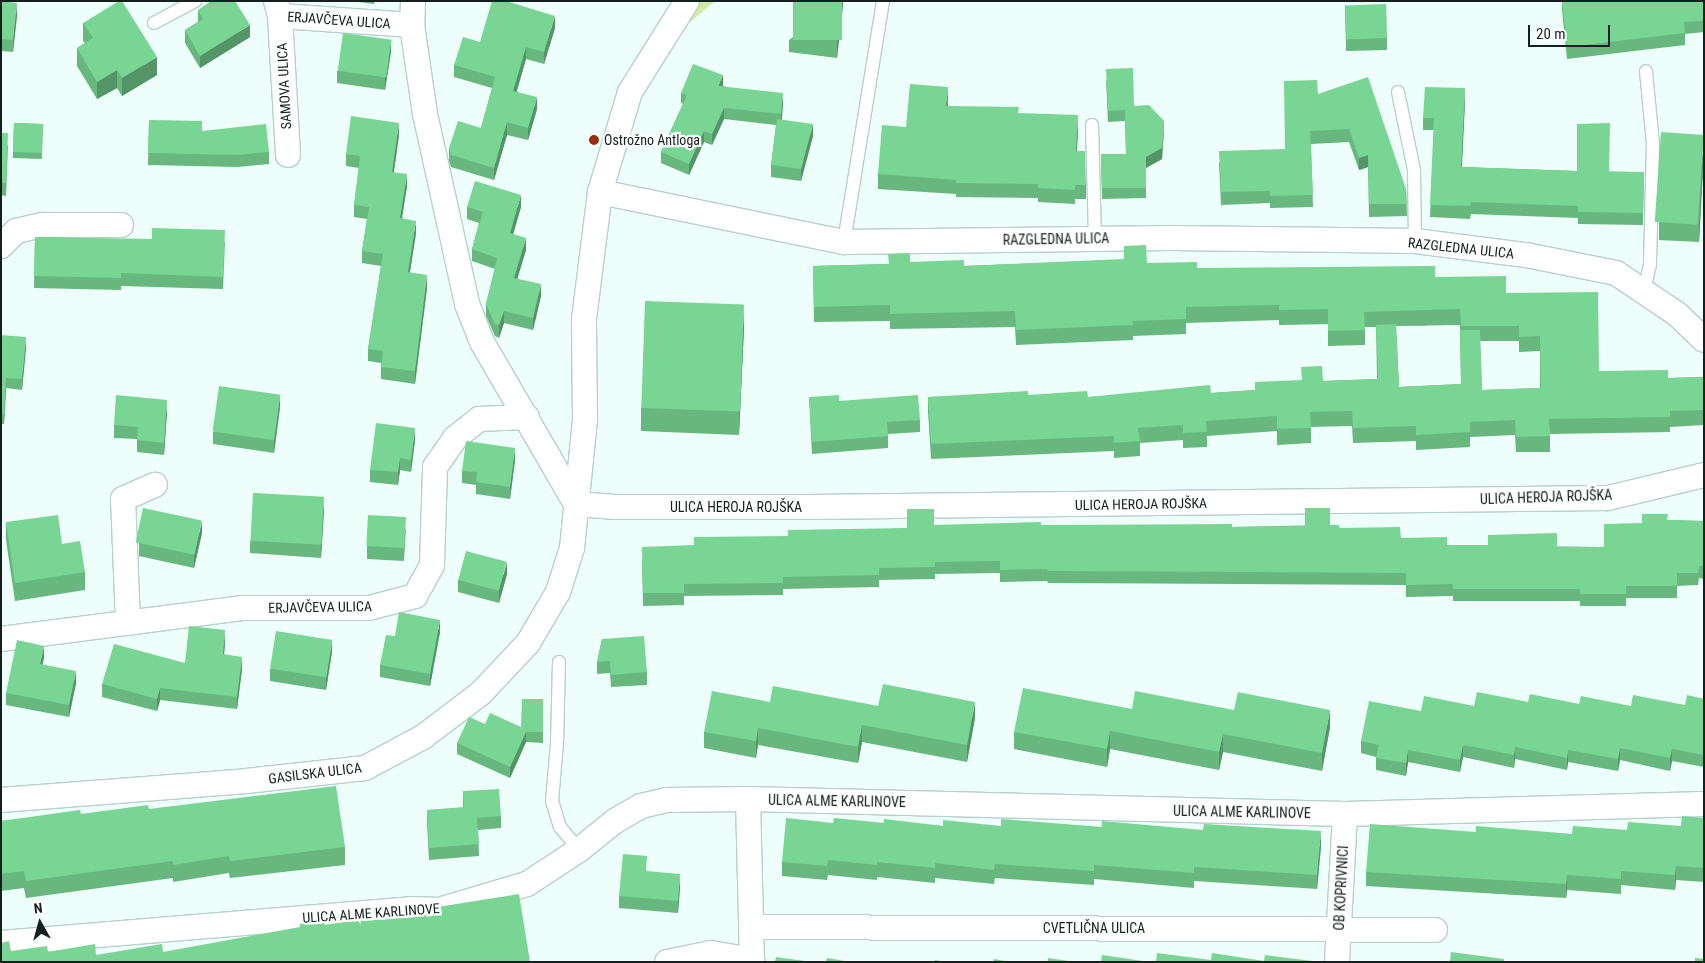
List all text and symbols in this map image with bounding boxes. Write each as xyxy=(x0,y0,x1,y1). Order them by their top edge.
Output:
street label: ERJAVČEVA ULICA xyxy=(287,8,391,32)
scale bar xyxy=(1530,15,1612,47)
text: 20 m xyxy=(1536,25,1566,43)
street label: SAMOVA ULICA xyxy=(273,42,295,130)
place label: Ostrožno Antloga xyxy=(604,132,700,148)
marker: Ostrožno Antloga xyxy=(588,134,600,146)
street label: RAZGLEDNA ULICA xyxy=(1003,230,1109,248)
street label: RAZGLEDNA ULICA xyxy=(1407,234,1515,262)
street label: ULICA HEROJA ROJŠKA xyxy=(1480,486,1612,508)
street label: ULICA HEROJA ROJŠKA xyxy=(1075,494,1207,514)
street label: ULICA HEROJA ROJŠKA xyxy=(670,499,802,515)
street label: ERJAVČEVA ULICA xyxy=(268,598,372,616)
street label: GASILSKA ULICA xyxy=(267,759,363,787)
street label: ULICA ALME KARLINOVE xyxy=(768,791,906,811)
street label: ULICA ALME KARLINOVE xyxy=(1173,802,1311,822)
street label: OB KOPRIVNICI xyxy=(1330,845,1352,931)
north arrow xyxy=(15,898,65,948)
text: N xyxy=(33,900,43,917)
street label: ULICA ALME KARLINOVE xyxy=(302,900,440,926)
street label: CVETLIČNA ULICA xyxy=(1043,920,1145,936)

